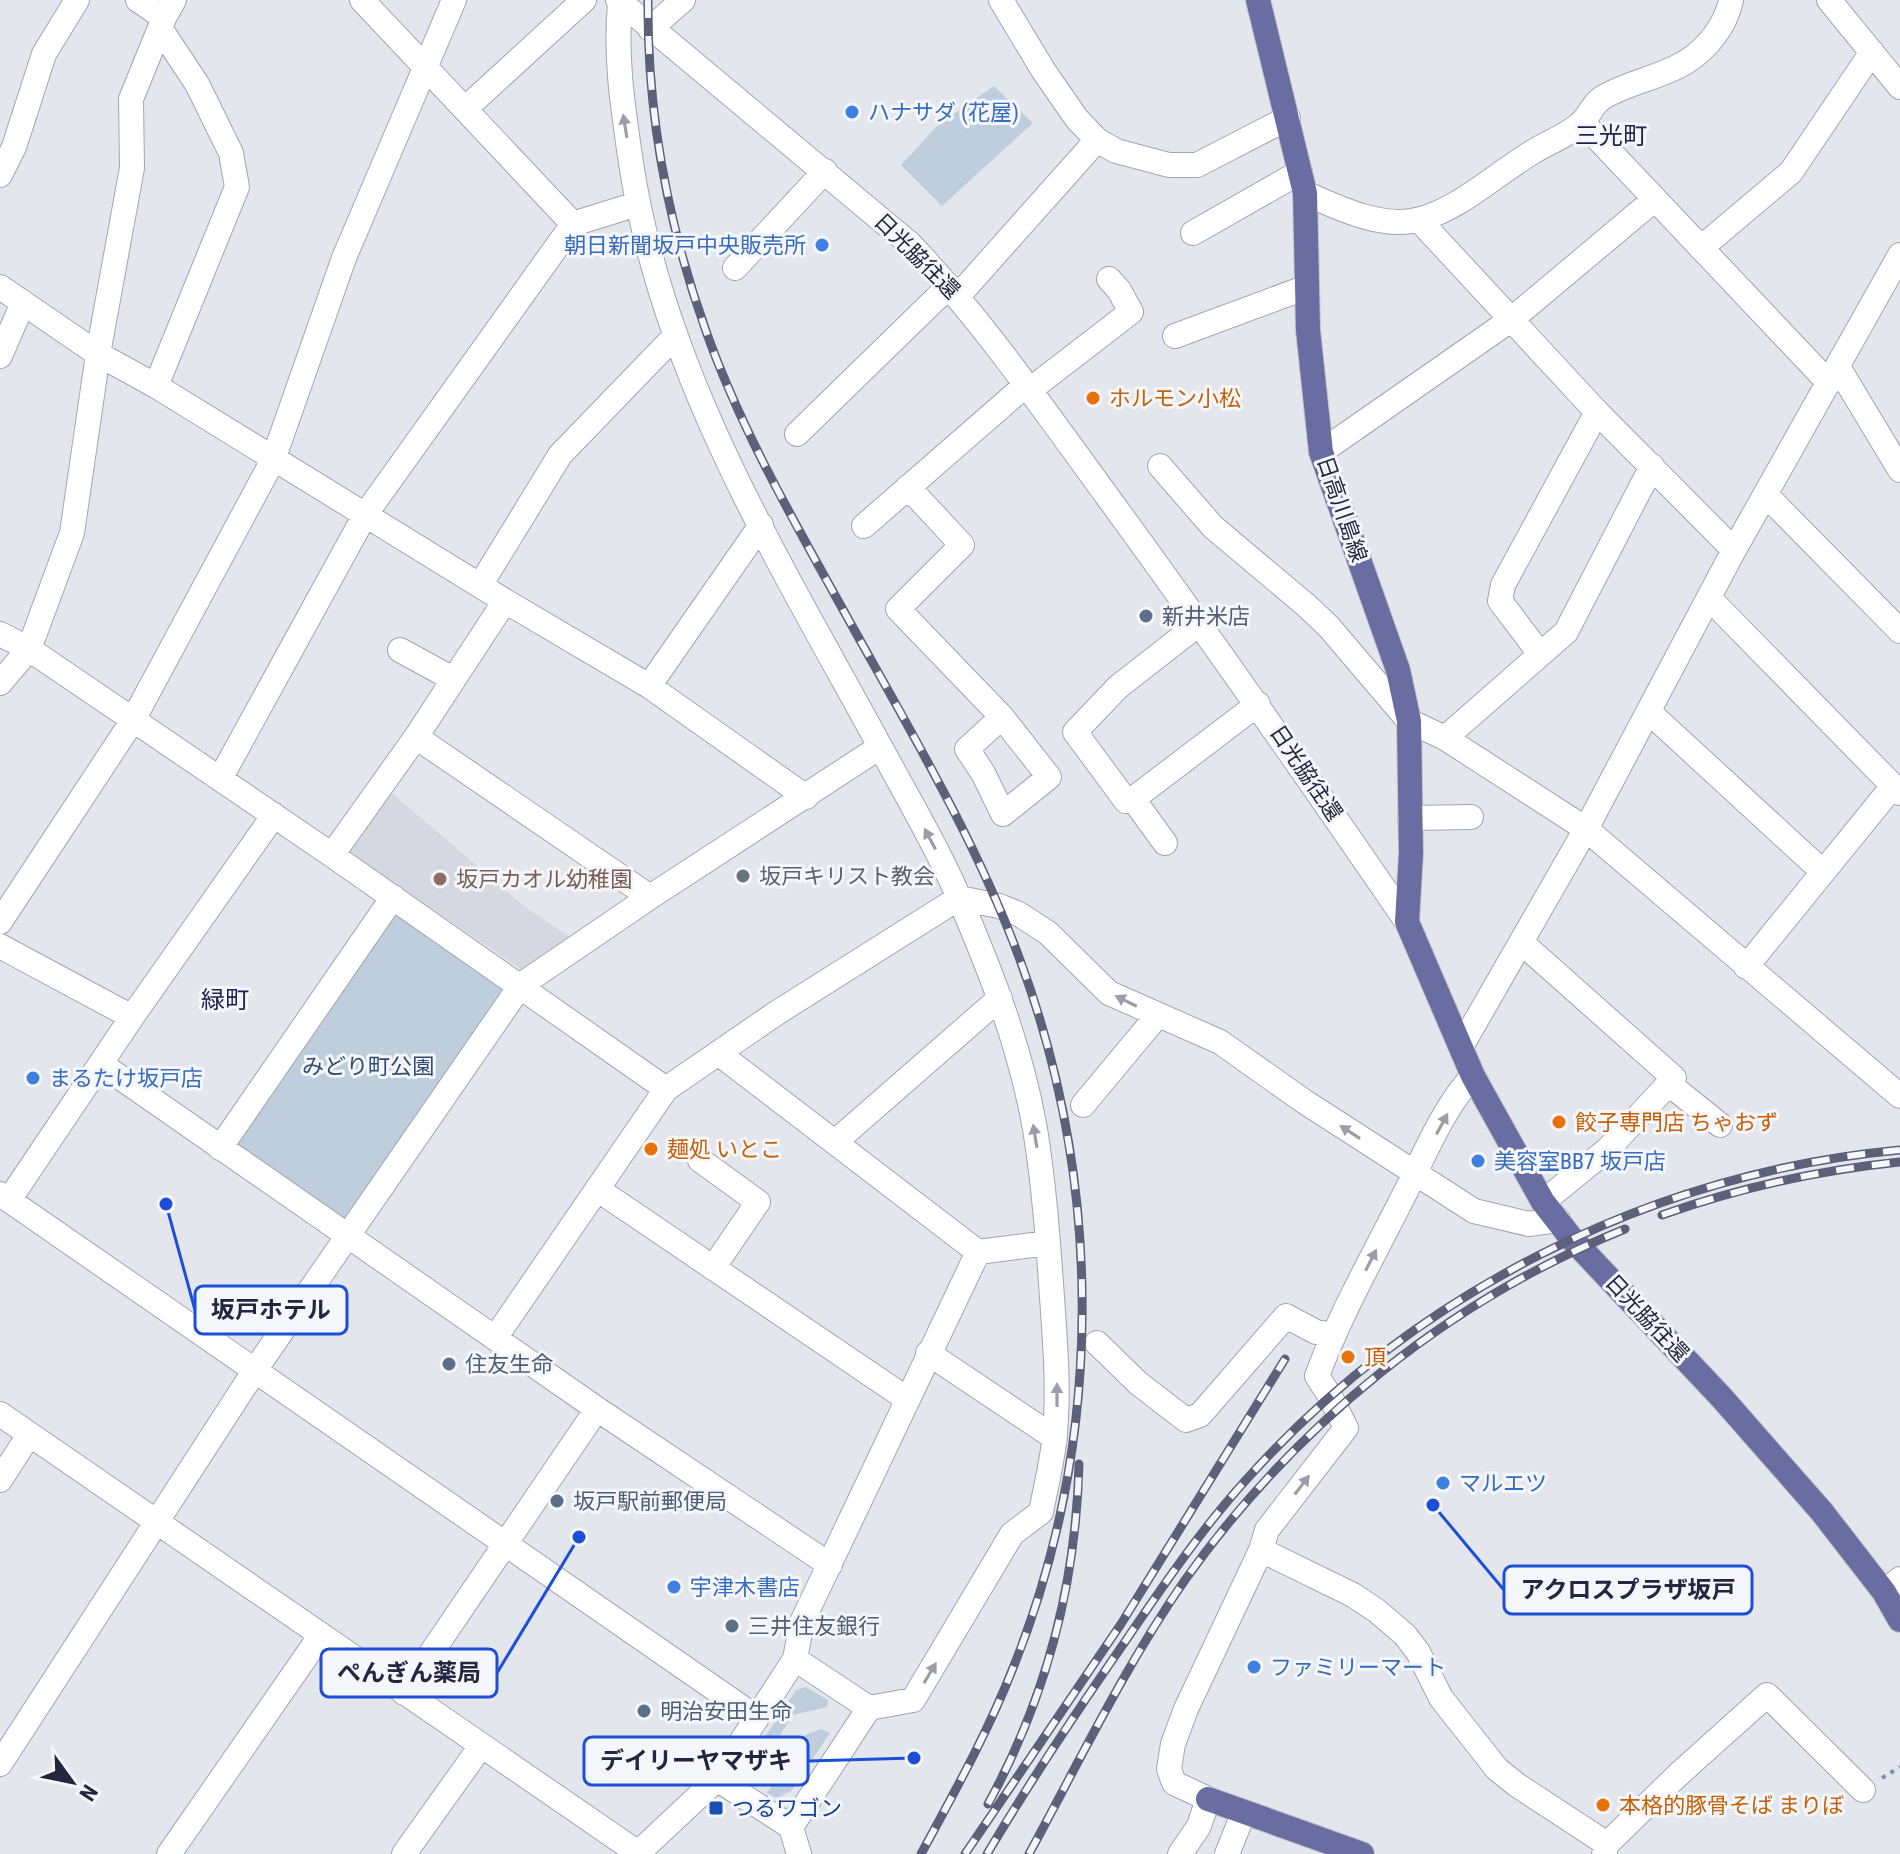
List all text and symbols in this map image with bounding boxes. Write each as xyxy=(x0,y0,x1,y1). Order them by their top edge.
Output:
place label: ハナサダ (花屋) xyxy=(868,100,1019,126)
marker: ハナサダ (花屋) xyxy=(843,103,861,121)
one-way arrow xyxy=(619,114,631,139)
district label: 三光町 xyxy=(1575,122,1647,150)
street label: 日光脇往還 xyxy=(869,208,965,304)
place label: 朝日新聞坂戸中央販売所 xyxy=(564,233,806,258)
marker: 朝日新聞坂戸中央販売所 xyxy=(813,236,831,254)
place label: ホルモン小松 xyxy=(1109,386,1241,411)
marker: ホルモン小松 xyxy=(1084,389,1102,407)
street label: 日高川島線 xyxy=(1312,453,1372,565)
place label: 新井米店 xyxy=(1162,604,1250,629)
marker: 新井米店 xyxy=(1137,607,1155,625)
street label: 日光脇往還 xyxy=(1265,720,1347,826)
one-way arrow xyxy=(923,828,936,851)
place label: 坂戸キリスト教会 xyxy=(759,864,935,889)
place label: 坂戸カオル幼稚園 xyxy=(456,867,632,892)
marker: 坂戸キリスト教会 xyxy=(734,867,752,885)
marker: 坂戸カオル幼稚園 xyxy=(431,870,449,888)
district label: 緑町 xyxy=(201,986,249,1014)
one-way arrow xyxy=(1115,994,1138,1008)
park label: みどり町公園 xyxy=(302,1054,434,1079)
place label: まるたけ坂戸店 xyxy=(49,1066,203,1091)
marker: まるたけ坂戸店 xyxy=(24,1069,42,1087)
place label: 餃子専門店 ちゃおず xyxy=(1575,1110,1778,1135)
one-way arrow xyxy=(1435,1112,1448,1135)
marker: 餃子専門店 ちゃおず xyxy=(1550,1113,1568,1131)
one-way arrow xyxy=(1029,1123,1041,1148)
one-way arrow xyxy=(1339,1124,1360,1139)
place label: 麺処 いとこ xyxy=(667,1137,782,1162)
marker: 麺処 いとこ xyxy=(642,1140,660,1158)
place label: 美容室BB7 坂戸店 xyxy=(1494,1149,1666,1174)
marker: 美容室BB7 坂戸店 xyxy=(1469,1152,1487,1170)
one-way arrow xyxy=(1365,1248,1378,1271)
street label: 日光脇往還 xyxy=(1600,1269,1694,1367)
callout: 坂戸ホテル xyxy=(195,1286,347,1334)
text: 坂戸ホテル xyxy=(211,1296,331,1324)
place label: 頂 xyxy=(1364,1345,1386,1370)
marker: 頂 xyxy=(1339,1348,1357,1366)
place label: 住友生命 xyxy=(465,1352,553,1377)
marker: 住友生命 xyxy=(440,1355,458,1373)
one-way arrow xyxy=(1051,1382,1063,1407)
place label: マルエツ xyxy=(1459,1471,1547,1496)
marker: マルエツ xyxy=(1434,1474,1452,1492)
one-way arrow xyxy=(1293,1475,1309,1495)
place label: 坂戸駅前郵便局 xyxy=(573,1489,727,1514)
marker: 坂戸駅前郵便局 xyxy=(548,1492,566,1510)
callout: アクロスプラザ坂戸 xyxy=(1504,1566,1752,1614)
place label: 宇津木書店 xyxy=(690,1575,800,1600)
text: アクロスプラザ坂戸 xyxy=(1521,1576,1735,1604)
marker: 宇津木書店 xyxy=(665,1578,683,1596)
place label: 三井住友銀行 xyxy=(748,1614,880,1639)
marker: 三井住友銀行 xyxy=(723,1617,741,1635)
callout: ぺんぎん薬局 xyxy=(321,1649,497,1697)
place label: ファミリーマート xyxy=(1270,1655,1446,1680)
marker: ファミリーマート xyxy=(1245,1658,1263,1676)
text: ぺんぎん薬局 xyxy=(337,1659,481,1687)
one-way arrow xyxy=(923,1662,937,1684)
place label: 明治安田生命 xyxy=(660,1699,792,1724)
marker: 明治安田生命 xyxy=(635,1702,653,1720)
callout: デイリーヤマザキ xyxy=(584,1737,808,1785)
north arrow xyxy=(32,1742,112,1822)
text: デイリーヤマザキ xyxy=(600,1747,792,1775)
text: N xyxy=(74,1780,103,1805)
place label: 本格的豚骨そば まりぼ xyxy=(1619,1793,1844,1818)
place label: つるワゴン xyxy=(732,1796,842,1821)
marker: 本格的豚骨そば まりぼ xyxy=(1594,1796,1612,1814)
marker: つるワゴン xyxy=(707,1799,725,1817)

